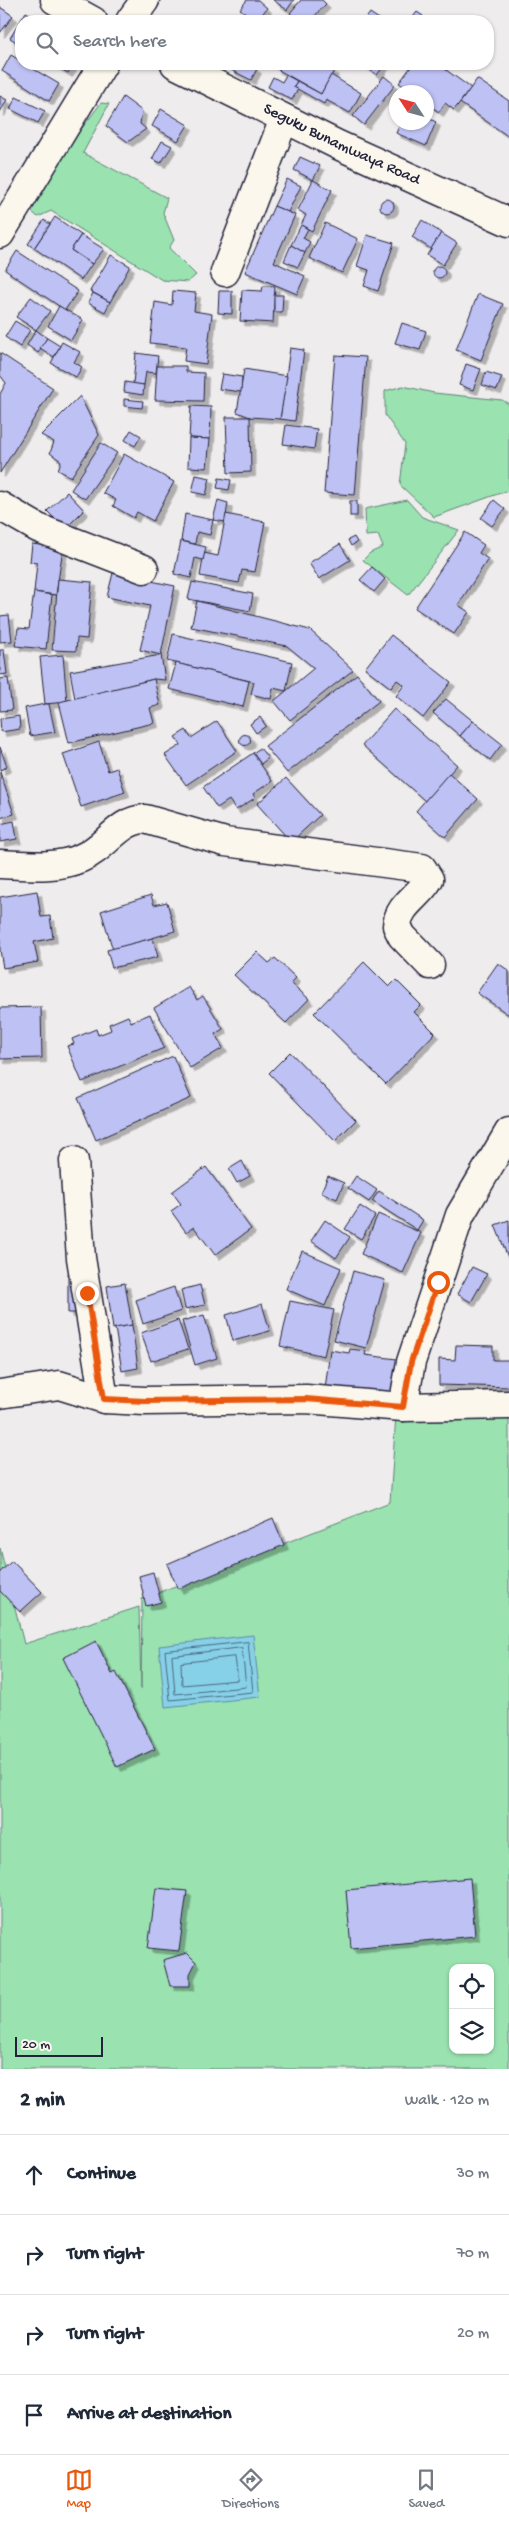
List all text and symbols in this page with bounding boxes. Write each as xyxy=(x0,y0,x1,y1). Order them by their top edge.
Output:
search box xyxy=(15,15,494,70)
icon: search xyxy=(33,29,61,57)
text: Search here xyxy=(73,31,167,54)
north arrow xyxy=(389,85,434,130)
street label: Seguku Bunamwaya Road xyxy=(260,100,424,191)
route start xyxy=(427,1271,450,1294)
route end xyxy=(76,1282,99,1305)
map controls xyxy=(449,1964,494,2054)
button: locate xyxy=(449,1964,494,2009)
button: layers xyxy=(449,2009,494,2054)
scale bar xyxy=(15,2034,102,2057)
text: 20 m xyxy=(22,2037,50,2054)
text: 2 min xyxy=(20,2089,65,2114)
text: Walk · 120 m xyxy=(405,2092,489,2111)
icon: ahead xyxy=(20,2161,48,2189)
text: Continue xyxy=(67,2163,136,2186)
text: 30 m xyxy=(456,2165,489,2184)
icon: right xyxy=(20,2241,48,2269)
text: Turn right xyxy=(67,2243,143,2266)
text: 70 m xyxy=(456,2245,489,2264)
icon: right xyxy=(20,2321,48,2349)
text: Turn right xyxy=(67,2323,143,2346)
text: 20 m xyxy=(457,2325,489,2344)
icon: arrive xyxy=(20,2401,48,2429)
text: Arrive at destination xyxy=(67,2403,231,2426)
tab: Map xyxy=(65,2466,93,2513)
tab: Directions xyxy=(222,2466,279,2513)
tab: Saved xyxy=(408,2466,444,2513)

